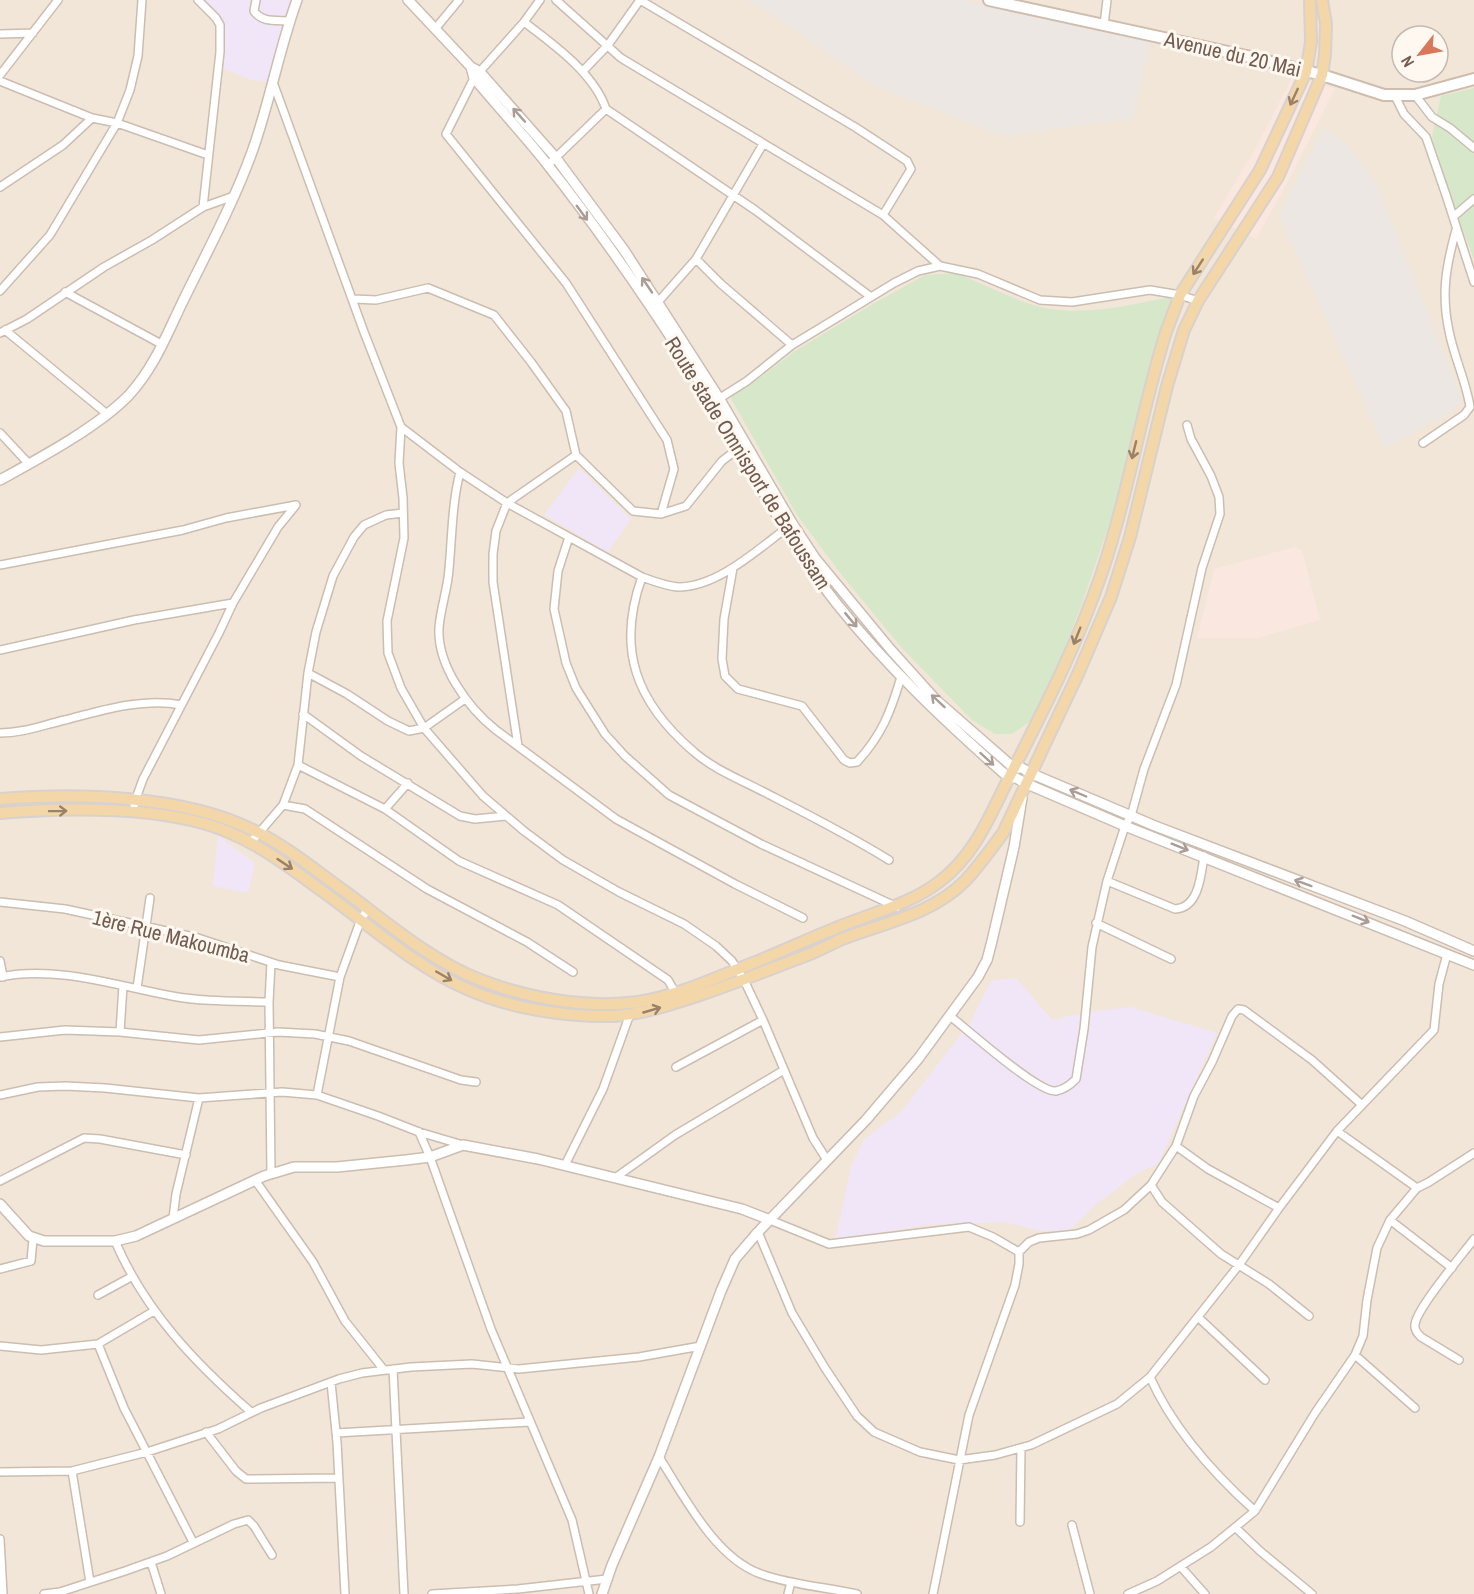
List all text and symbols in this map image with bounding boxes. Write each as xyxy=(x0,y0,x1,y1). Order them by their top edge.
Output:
street label: Avenue du 20 Mai xyxy=(1161,24,1304,84)
north arrow xyxy=(1390,24,1450,84)
text: N xyxy=(1395,52,1419,71)
one-way arrow xyxy=(1287,88,1299,106)
one-way arrow xyxy=(512,107,526,122)
one-way arrow xyxy=(576,204,589,220)
one-way arrow xyxy=(1192,258,1204,275)
one-way arrow xyxy=(641,277,653,294)
street label: Route stade Omnisport de Bafoussam xyxy=(658,331,838,595)
one-way arrow xyxy=(1128,440,1140,459)
one-way arrow xyxy=(844,612,858,627)
one-way arrow xyxy=(1071,626,1082,645)
one-way arrow xyxy=(931,694,946,708)
one-way arrow xyxy=(980,752,995,766)
one-way arrow xyxy=(1069,787,1087,798)
one-way arrow xyxy=(48,805,68,817)
one-way arrow xyxy=(1170,842,1189,853)
one-way arrow xyxy=(276,858,292,870)
one-way arrow xyxy=(1294,876,1313,887)
street label: 1ère Rue Makoumba xyxy=(89,902,253,970)
one-way arrow xyxy=(1352,914,1370,925)
one-way arrow xyxy=(435,970,452,982)
one-way arrow xyxy=(642,1004,661,1015)

